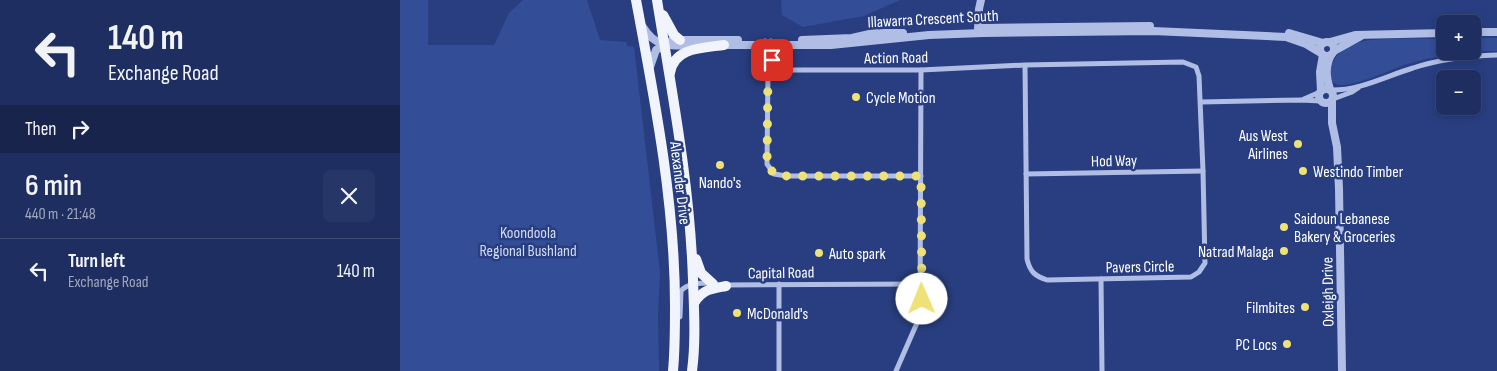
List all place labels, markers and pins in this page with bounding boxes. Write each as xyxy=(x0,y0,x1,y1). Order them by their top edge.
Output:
pin xyxy=(751,39,793,81)
place label: Cycle Motion xyxy=(866,89,936,108)
marker: Cycle Motion xyxy=(850,91,862,103)
place label: Aus West Airlines xyxy=(1238,127,1288,164)
marker: Aus West Airlines xyxy=(1292,138,1304,150)
marker: Nando's xyxy=(714,159,726,171)
place label: Westindo Timber xyxy=(1313,163,1404,182)
marker: Westindo Timber xyxy=(1297,165,1309,177)
place label: Nando's xyxy=(699,174,742,193)
place label: Saidoun Lebanese Bakery & Groceries xyxy=(1294,210,1395,247)
marker: Saidoun Lebanese Bakery & Groceries xyxy=(1278,221,1290,233)
place label: Natrad Malaga xyxy=(1198,243,1274,262)
place label: Auto spark xyxy=(828,245,886,264)
marker: Natrad Malaga xyxy=(1278,245,1290,257)
marker: Auto spark xyxy=(813,247,825,259)
place label: Filmbites xyxy=(1246,299,1295,318)
marker: Filmbites xyxy=(1299,301,1311,313)
place label: McDonald's xyxy=(747,305,809,324)
marker: McDonald's xyxy=(731,307,743,319)
place label: PC Locs xyxy=(1235,336,1277,355)
marker: PC Locs xyxy=(1281,338,1293,350)

